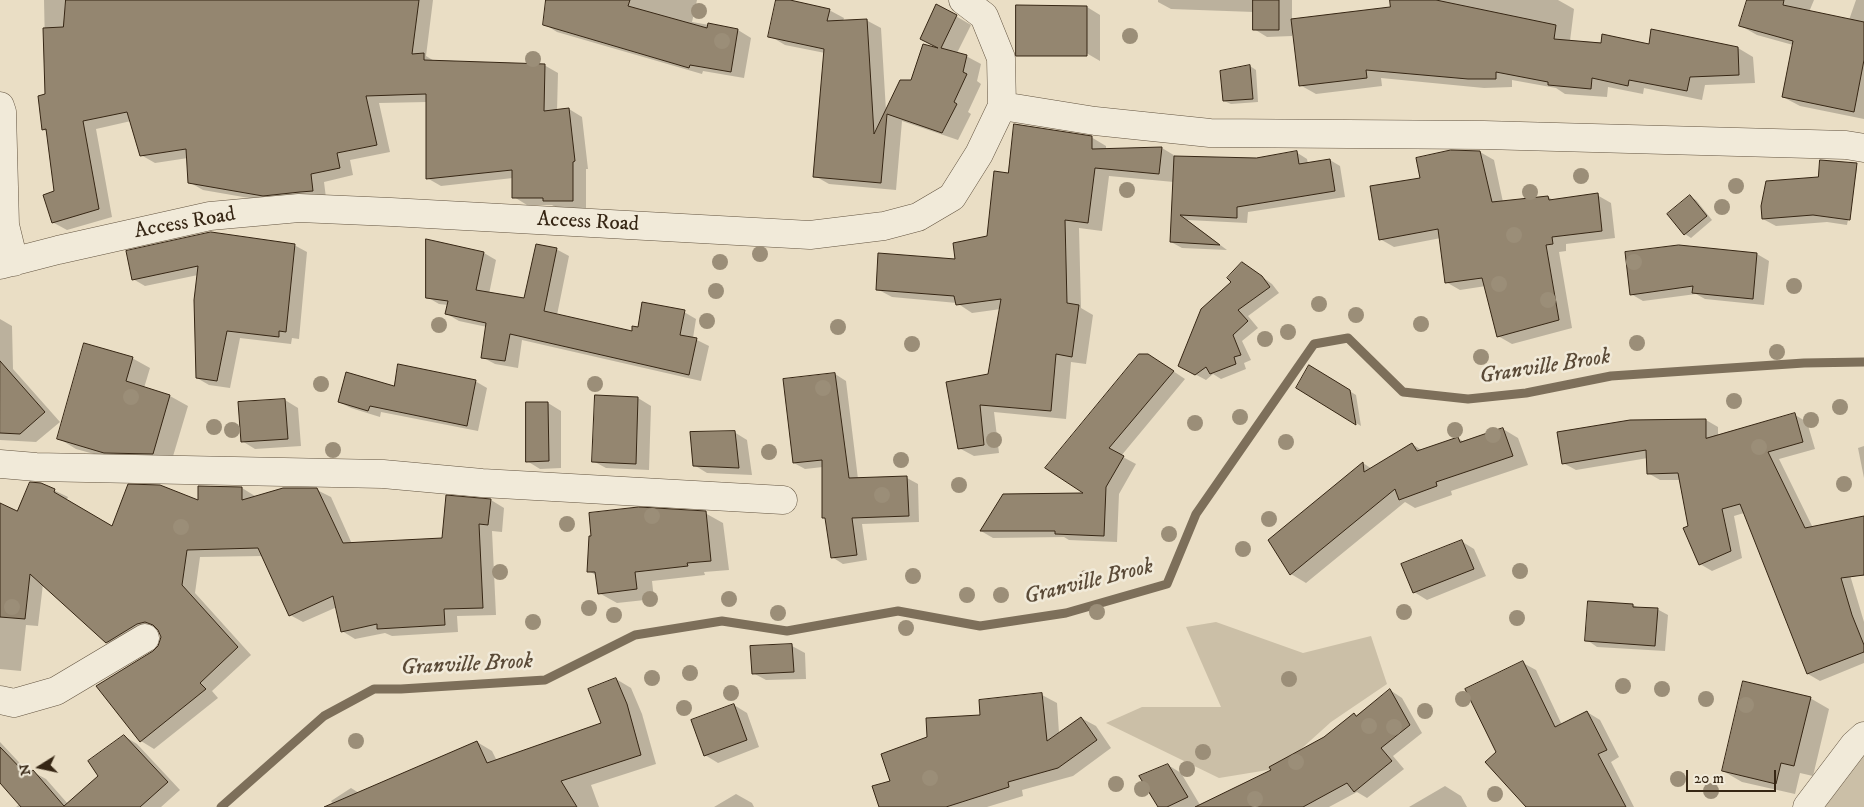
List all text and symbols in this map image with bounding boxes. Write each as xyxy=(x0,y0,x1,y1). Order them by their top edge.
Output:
street label: Access Road xyxy=(133,203,237,245)
street label: Access Road xyxy=(536,208,640,238)
water label: Granville Brook xyxy=(1478,345,1612,391)
water label: Granville Brook xyxy=(1022,554,1156,612)
water label: Granville Brook xyxy=(400,649,534,683)
north arrow xyxy=(15,742,65,792)
scale bar xyxy=(1689,760,1779,792)
text: N xyxy=(15,762,35,777)
text: 20 m xyxy=(1694,769,1724,788)

